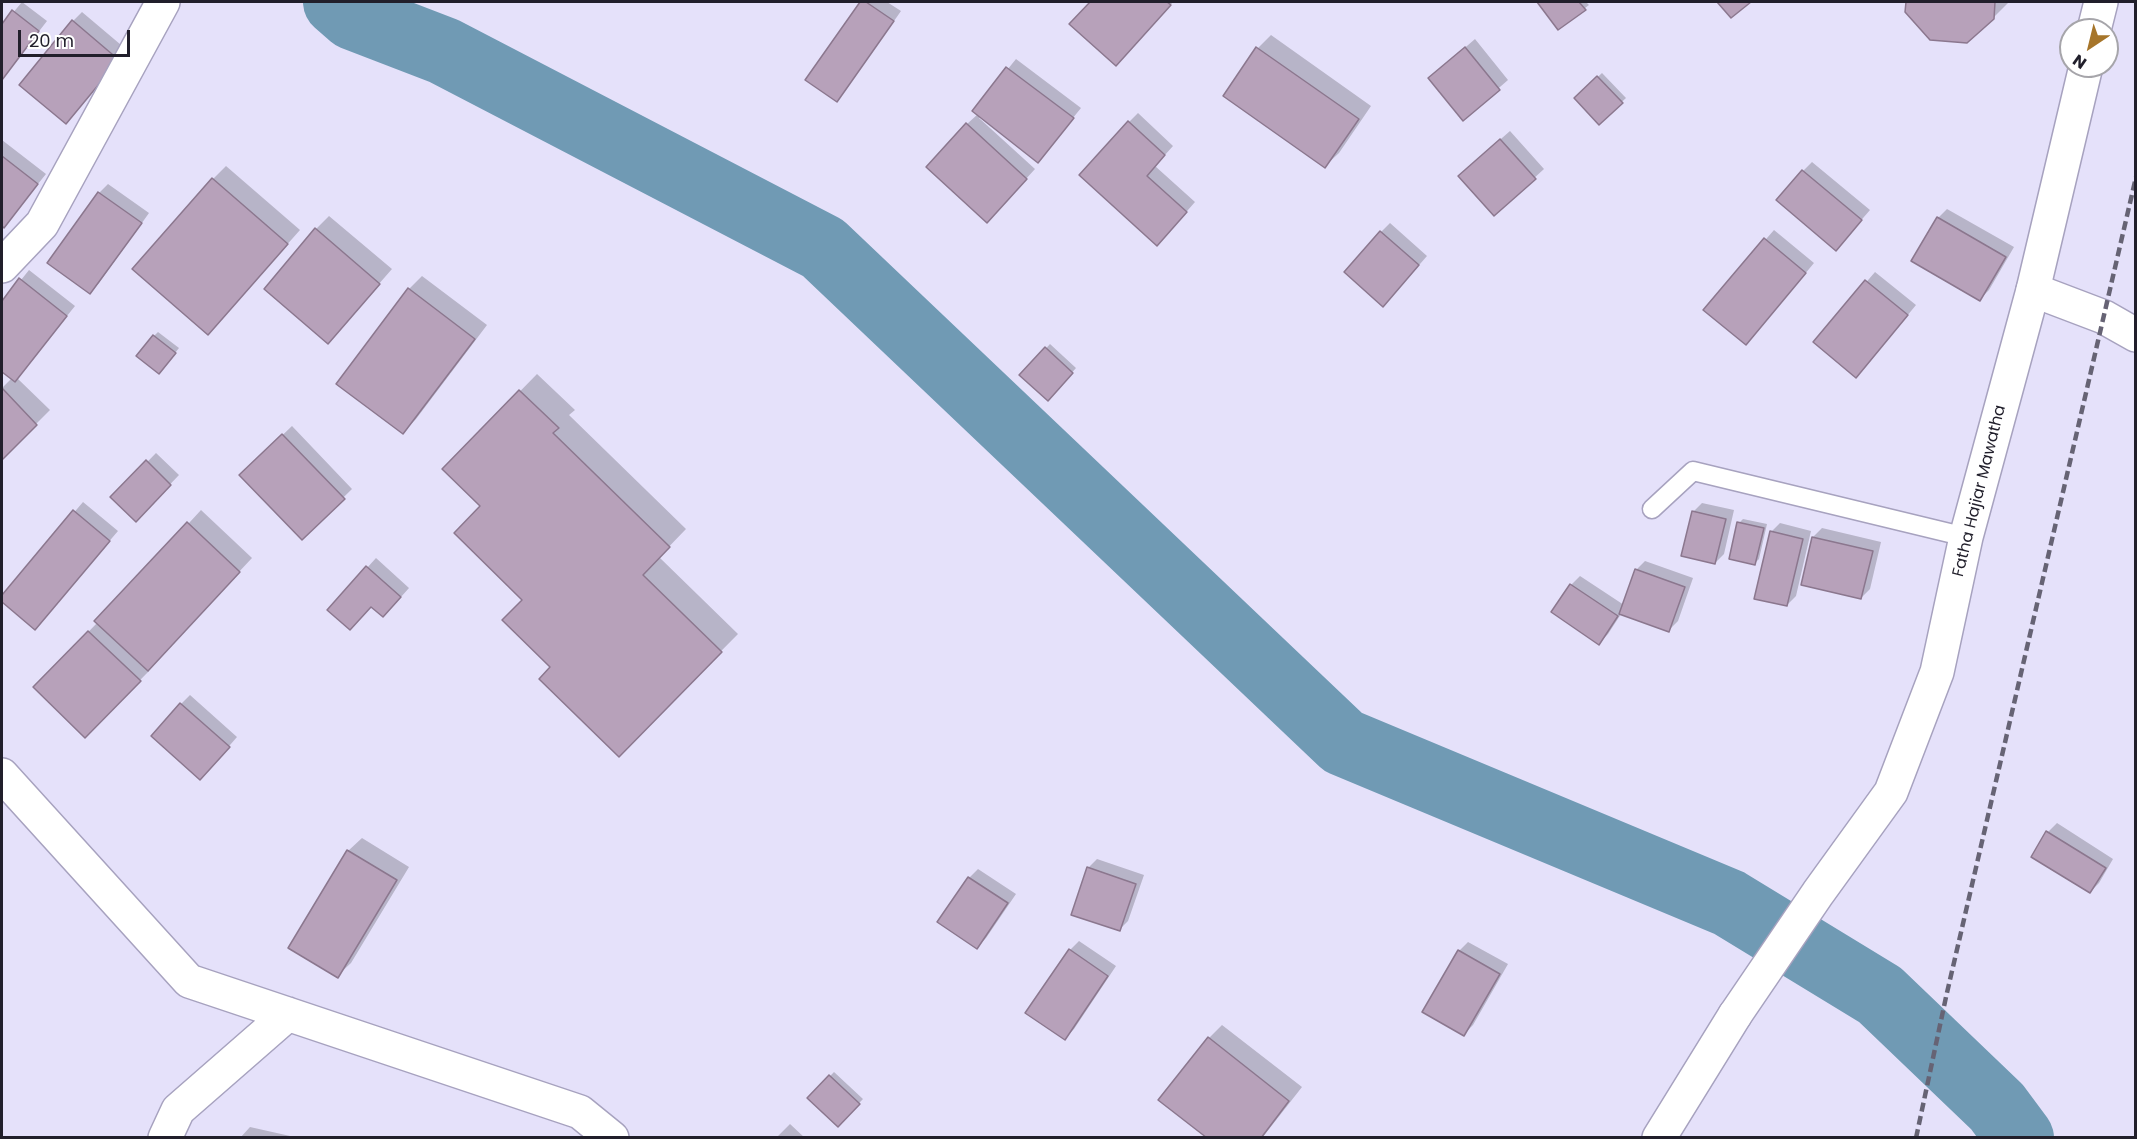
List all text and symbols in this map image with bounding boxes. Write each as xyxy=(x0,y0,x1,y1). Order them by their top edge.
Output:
scale bar xyxy=(21,18,134,56)
north arrow xyxy=(2059,18,2119,78)
text: 20 m xyxy=(29,28,74,53)
text: N xyxy=(2068,49,2091,74)
street label: Fatha Hajiar Mawatha xyxy=(1949,403,2011,579)

